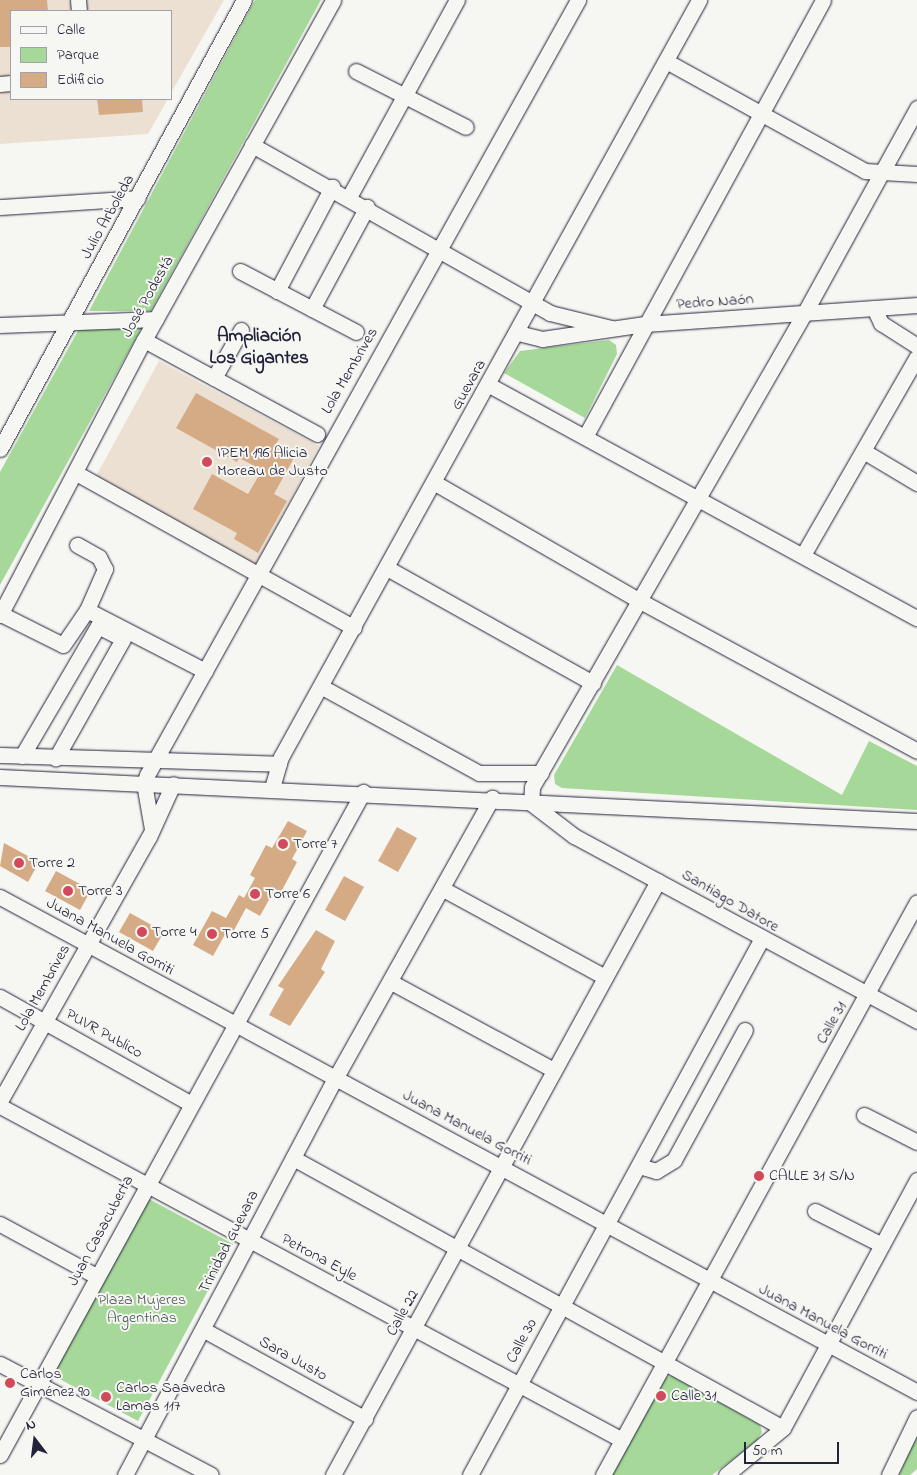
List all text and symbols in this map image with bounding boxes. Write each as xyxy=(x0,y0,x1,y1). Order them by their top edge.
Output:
legend xyxy=(10,10,172,100)
text: Calle xyxy=(57,19,85,41)
text: Parque xyxy=(57,44,99,66)
text: Edificio xyxy=(57,69,104,91)
street label: Julio Arboleda xyxy=(77,172,139,262)
street label: José Podestá xyxy=(118,253,178,341)
street label: Pedro Naón xyxy=(676,290,754,314)
street label: Lola Membrives xyxy=(318,324,382,418)
district label: Ampliación Los Gigantes xyxy=(209,326,309,370)
street label: Guevara xyxy=(447,356,491,414)
place label: IPEM 196 Alicia Moreau de Justo xyxy=(217,443,328,481)
marker: IPEM 196 Alicia Moreau de Justo xyxy=(201,456,213,468)
place label: Torre 7 xyxy=(293,834,338,854)
marker: Torre 7 xyxy=(277,838,289,850)
place label: Torre 2 xyxy=(29,853,75,873)
marker: Torre 2 xyxy=(13,857,25,869)
street label: Santiago Datore xyxy=(678,865,782,937)
place label: Torre 3 xyxy=(78,881,123,901)
place label: Torre 6 xyxy=(265,884,310,904)
marker: Torre 3 xyxy=(62,885,74,897)
marker: Torre 6 xyxy=(249,888,261,900)
street label: Juana Manuela Gorriti xyxy=(43,894,177,980)
place label: Torre 4 xyxy=(152,922,197,942)
place label: Torre 5 xyxy=(222,924,269,944)
marker: Torre 4 xyxy=(136,926,148,938)
marker: Torre 5 xyxy=(206,928,218,940)
street label: Lola Membrives xyxy=(11,941,75,1035)
street label: Calle 31 xyxy=(813,998,851,1048)
street label: PUVR Publico xyxy=(62,1005,146,1063)
street label: Juana Manuela Gorriti xyxy=(399,1086,535,1170)
place label: CALLE 31 S/N xyxy=(769,1166,855,1186)
marker: CALLE 31 S/N xyxy=(753,1170,765,1182)
street label: Juan Casacuberta xyxy=(64,1172,138,1290)
street label: Trinidad Guevara xyxy=(195,1187,263,1297)
street label: Petrona Eyle xyxy=(278,1230,360,1286)
street label: Juana Manuela Gorriti xyxy=(755,1280,891,1364)
street label: Calle 22 xyxy=(383,1287,423,1339)
park label: Plaza Mujeres Argentinas xyxy=(98,1290,186,1328)
street label: Calle 30 xyxy=(502,1316,542,1366)
street label: Sara Justo xyxy=(255,1332,331,1386)
place label: Carlos Giménez 90 xyxy=(20,1364,90,1402)
marker: Carlos Giménez 90 xyxy=(4,1377,16,1389)
place label: Carlos Saavedra Lamas 117 xyxy=(116,1378,226,1416)
place label: Calle 31 xyxy=(671,1386,717,1406)
marker: Calle 31 xyxy=(655,1390,667,1402)
marker: Carlos Saavedra Lamas 117 xyxy=(100,1391,112,1403)
text: N xyxy=(24,1414,38,1436)
north arrow xyxy=(10,1415,60,1465)
scale bar xyxy=(747,1432,842,1464)
text: 50 m xyxy=(752,1440,782,1462)

